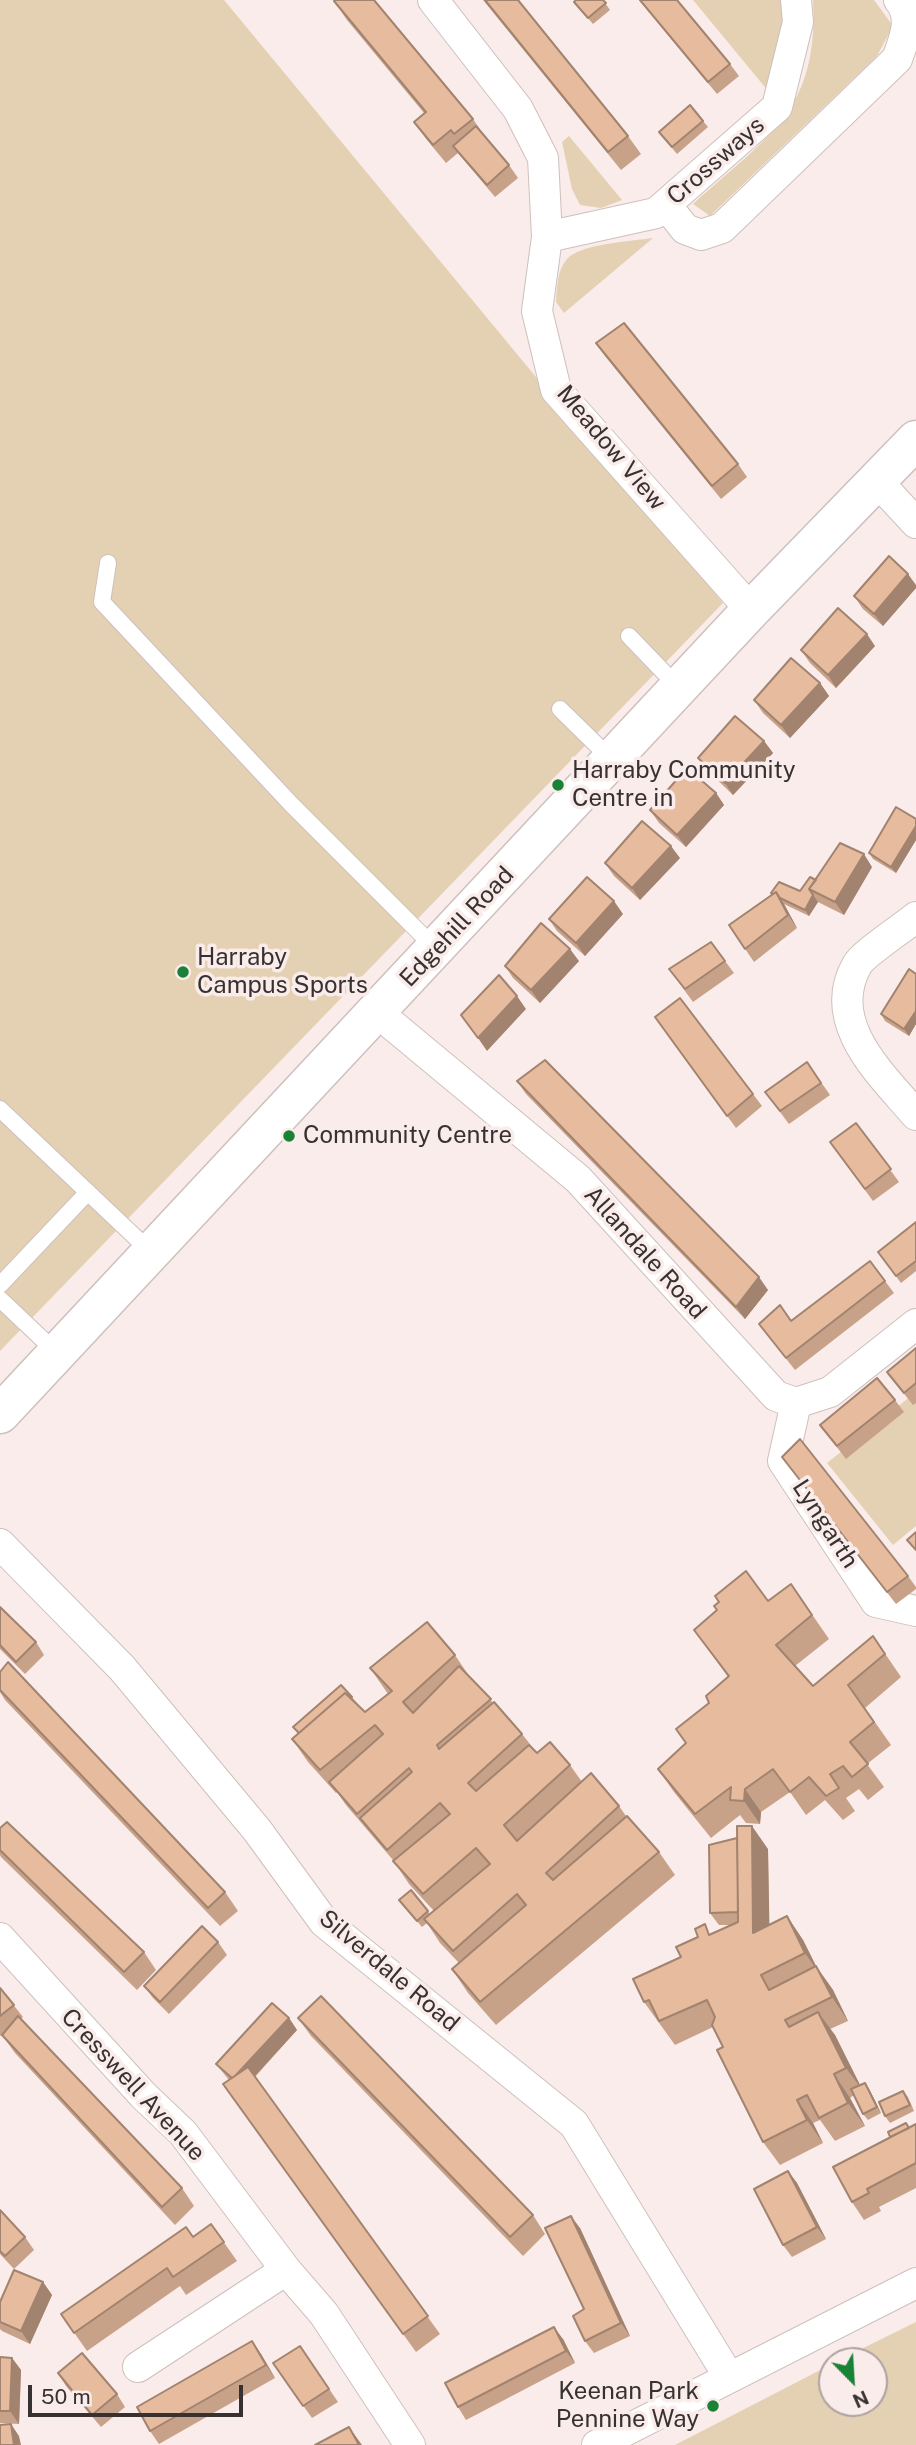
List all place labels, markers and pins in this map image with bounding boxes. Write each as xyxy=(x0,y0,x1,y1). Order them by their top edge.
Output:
place label: Harraby Community Centre in xyxy=(572,757,796,813)
marker: Harraby Community Centre in xyxy=(550,777,566,793)
place label: Harraby Campus Sports xyxy=(197,944,368,1000)
marker: Harraby Campus Sports xyxy=(175,964,191,980)
place label: Community Centre xyxy=(303,1122,512,1150)
marker: Community Centre xyxy=(281,1128,297,1144)
place label: Keenan Park Pennine Way xyxy=(556,2378,699,2434)
marker: Keenan Park Pennine Way xyxy=(705,2398,721,2414)

